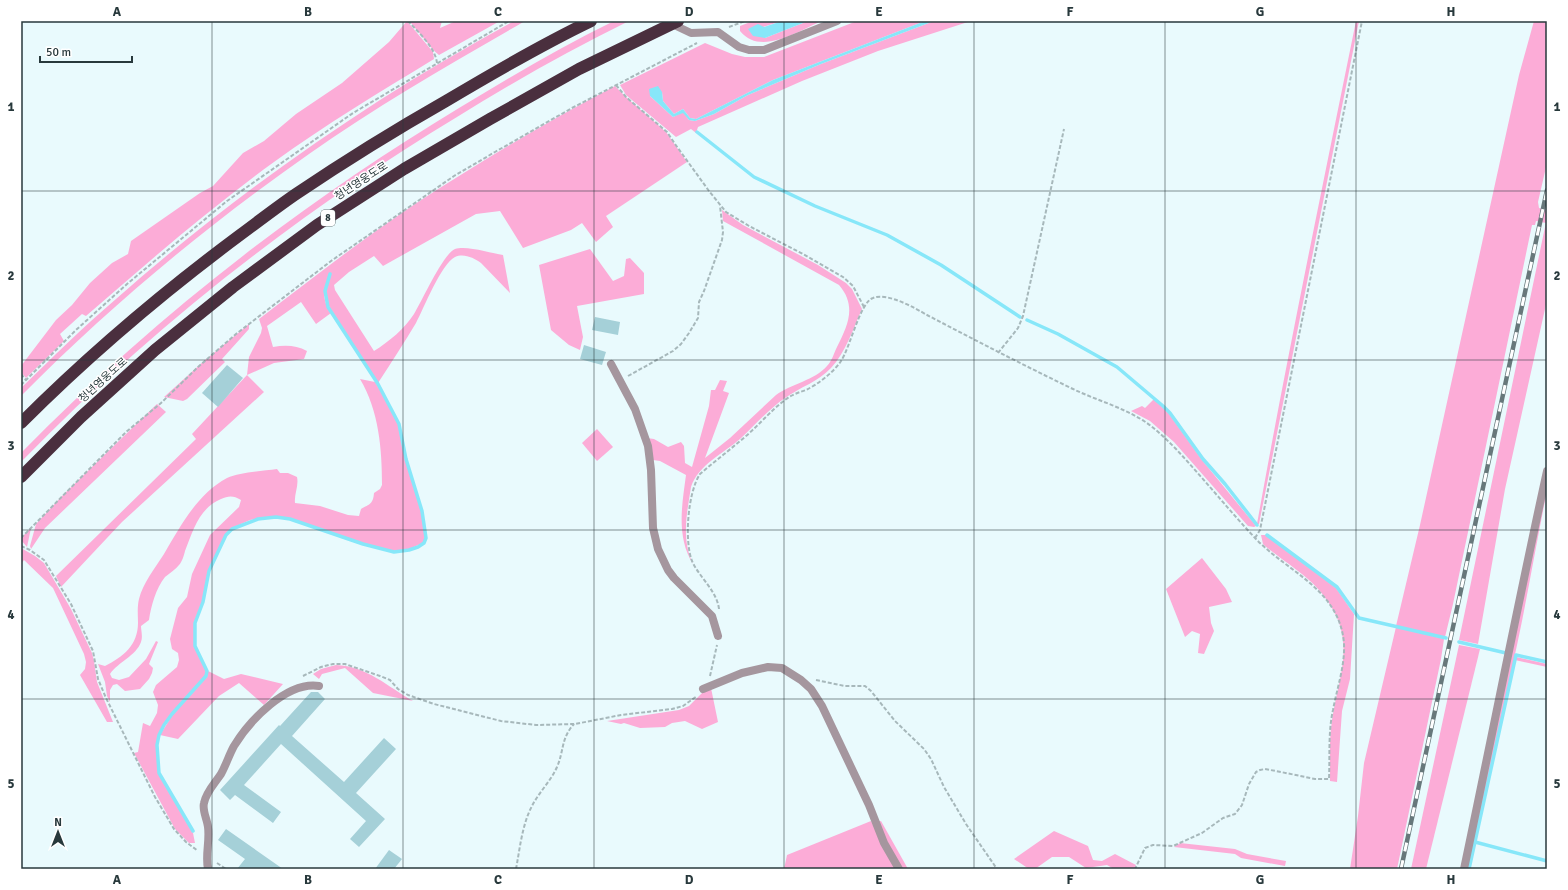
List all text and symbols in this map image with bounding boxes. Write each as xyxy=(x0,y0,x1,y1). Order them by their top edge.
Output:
text: A xyxy=(113,4,122,20)
text: B xyxy=(304,4,312,20)
text: C xyxy=(494,4,502,20)
text: D xyxy=(685,4,694,20)
text: E xyxy=(875,4,883,20)
text: F xyxy=(1067,4,1074,20)
text: G xyxy=(1256,4,1264,20)
text: H xyxy=(1447,4,1455,20)
scale bar xyxy=(40,38,132,64)
text: 50 m xyxy=(46,45,71,60)
text: 1 xyxy=(7,99,15,115)
text: 1 xyxy=(1553,99,1561,115)
street label: 청년영웅도로 xyxy=(332,159,390,203)
road number: 8 xyxy=(321,210,335,226)
text: 2 xyxy=(7,268,15,284)
text: 2 xyxy=(1553,268,1561,284)
street label: 청년영웅도로 xyxy=(76,355,130,405)
text: 3 xyxy=(7,438,15,454)
text: 3 xyxy=(1553,438,1561,454)
text: 4 xyxy=(7,607,15,623)
text: 4 xyxy=(1553,607,1561,623)
text: 5 xyxy=(7,776,15,792)
text: 5 xyxy=(1553,776,1561,792)
north arrow xyxy=(38,812,78,852)
text: N xyxy=(54,816,62,829)
text: A xyxy=(113,872,122,888)
text: B xyxy=(304,872,312,888)
text: C xyxy=(494,872,502,888)
text: D xyxy=(685,872,694,888)
text: E xyxy=(875,872,883,888)
text: F xyxy=(1067,872,1074,888)
text: G xyxy=(1256,872,1264,888)
text: H xyxy=(1447,872,1455,888)

